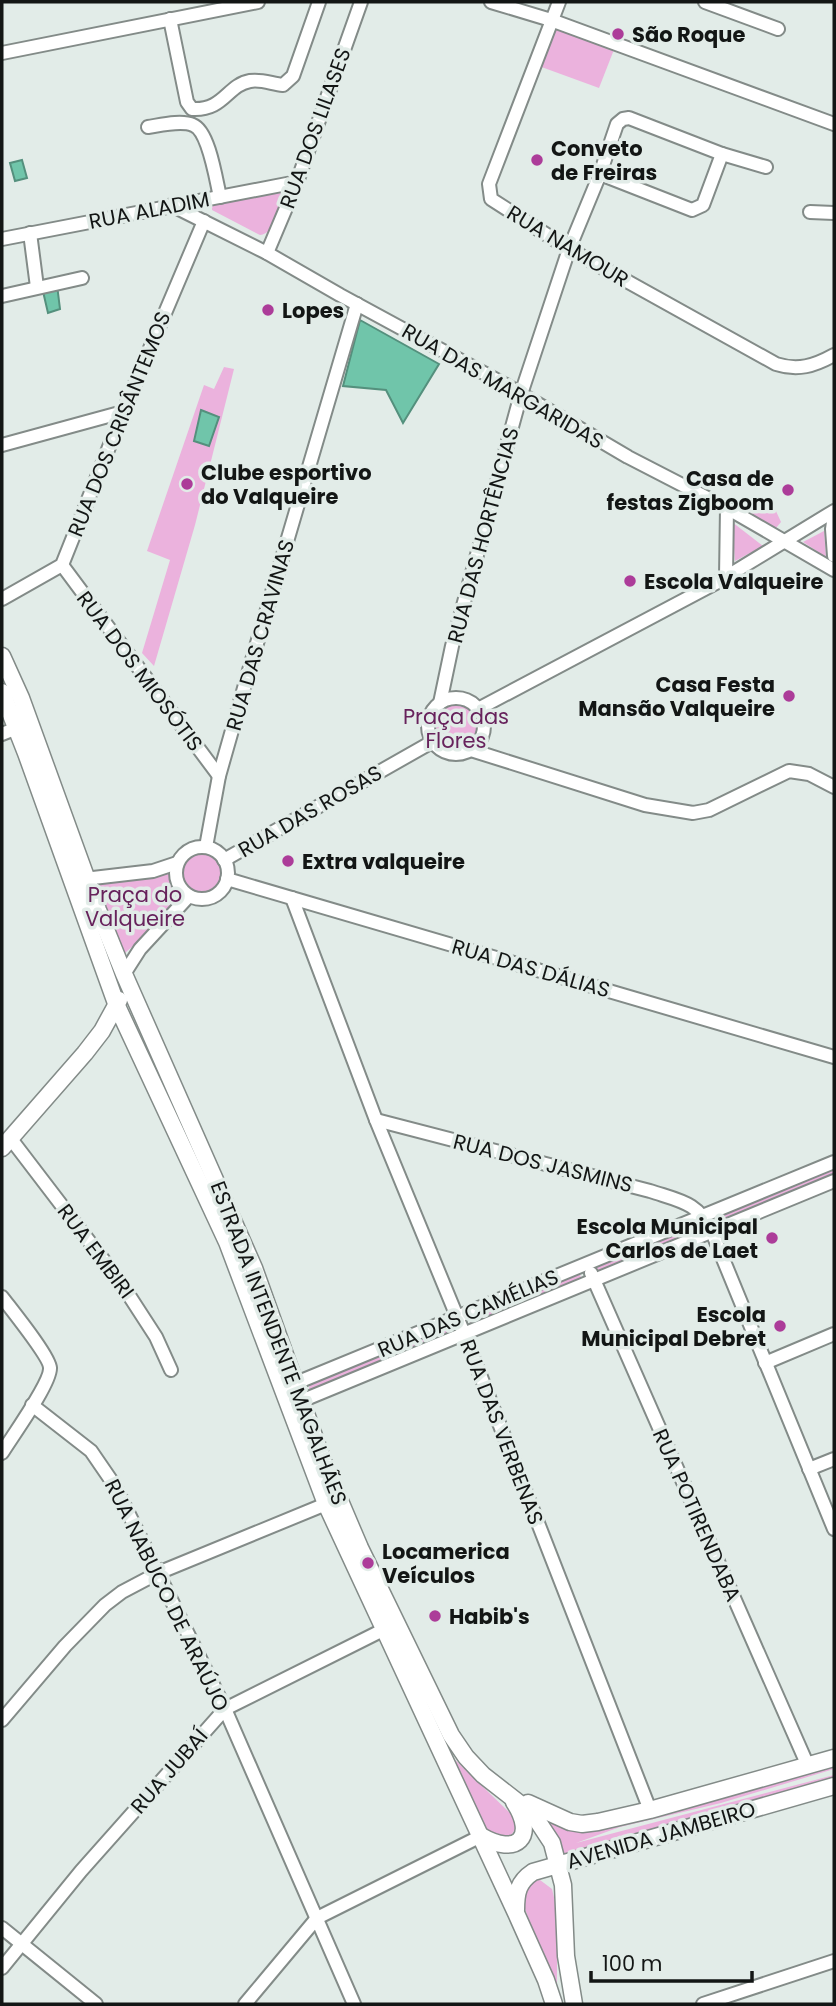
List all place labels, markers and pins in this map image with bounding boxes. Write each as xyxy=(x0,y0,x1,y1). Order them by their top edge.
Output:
place label: São Roque xyxy=(632,20,745,49)
marker: São Roque xyxy=(610,26,626,42)
place label: Conveto de Freiras xyxy=(551,134,657,187)
marker: Conveto de Freiras xyxy=(529,152,545,168)
place label: Lopes xyxy=(282,296,344,325)
marker: Lopes xyxy=(260,302,276,318)
place label: Clube esportivo do Valqueire xyxy=(201,458,372,511)
place label: Casa de festas Zigboom xyxy=(607,464,774,517)
marker: Clube esportivo do Valqueire xyxy=(179,476,195,492)
marker: Casa de festas Zigboom xyxy=(780,482,796,498)
place label: Escola Valqueire xyxy=(644,567,823,596)
marker: Escola Valqueire xyxy=(622,573,638,589)
place label: Casa Festa Mansão Valqueire xyxy=(578,670,775,723)
marker: Casa Festa Mansão Valqueire xyxy=(781,688,797,704)
place label: Extra valqueire xyxy=(302,847,465,876)
marker: Extra valqueire xyxy=(280,853,296,869)
place label: Escola Municipal Carlos de Laet xyxy=(577,1212,758,1265)
marker: Escola Municipal Carlos de Laet xyxy=(764,1230,780,1246)
place label: Escola Municipal Debret xyxy=(581,1300,766,1353)
marker: Escola Municipal Debret xyxy=(772,1318,788,1334)
place label: Locamerica Veículos xyxy=(382,1537,510,1590)
marker: Locamerica Veículos xyxy=(360,1555,376,1571)
place label: Habib's xyxy=(449,1602,530,1631)
marker: Habib's xyxy=(427,1608,443,1624)

